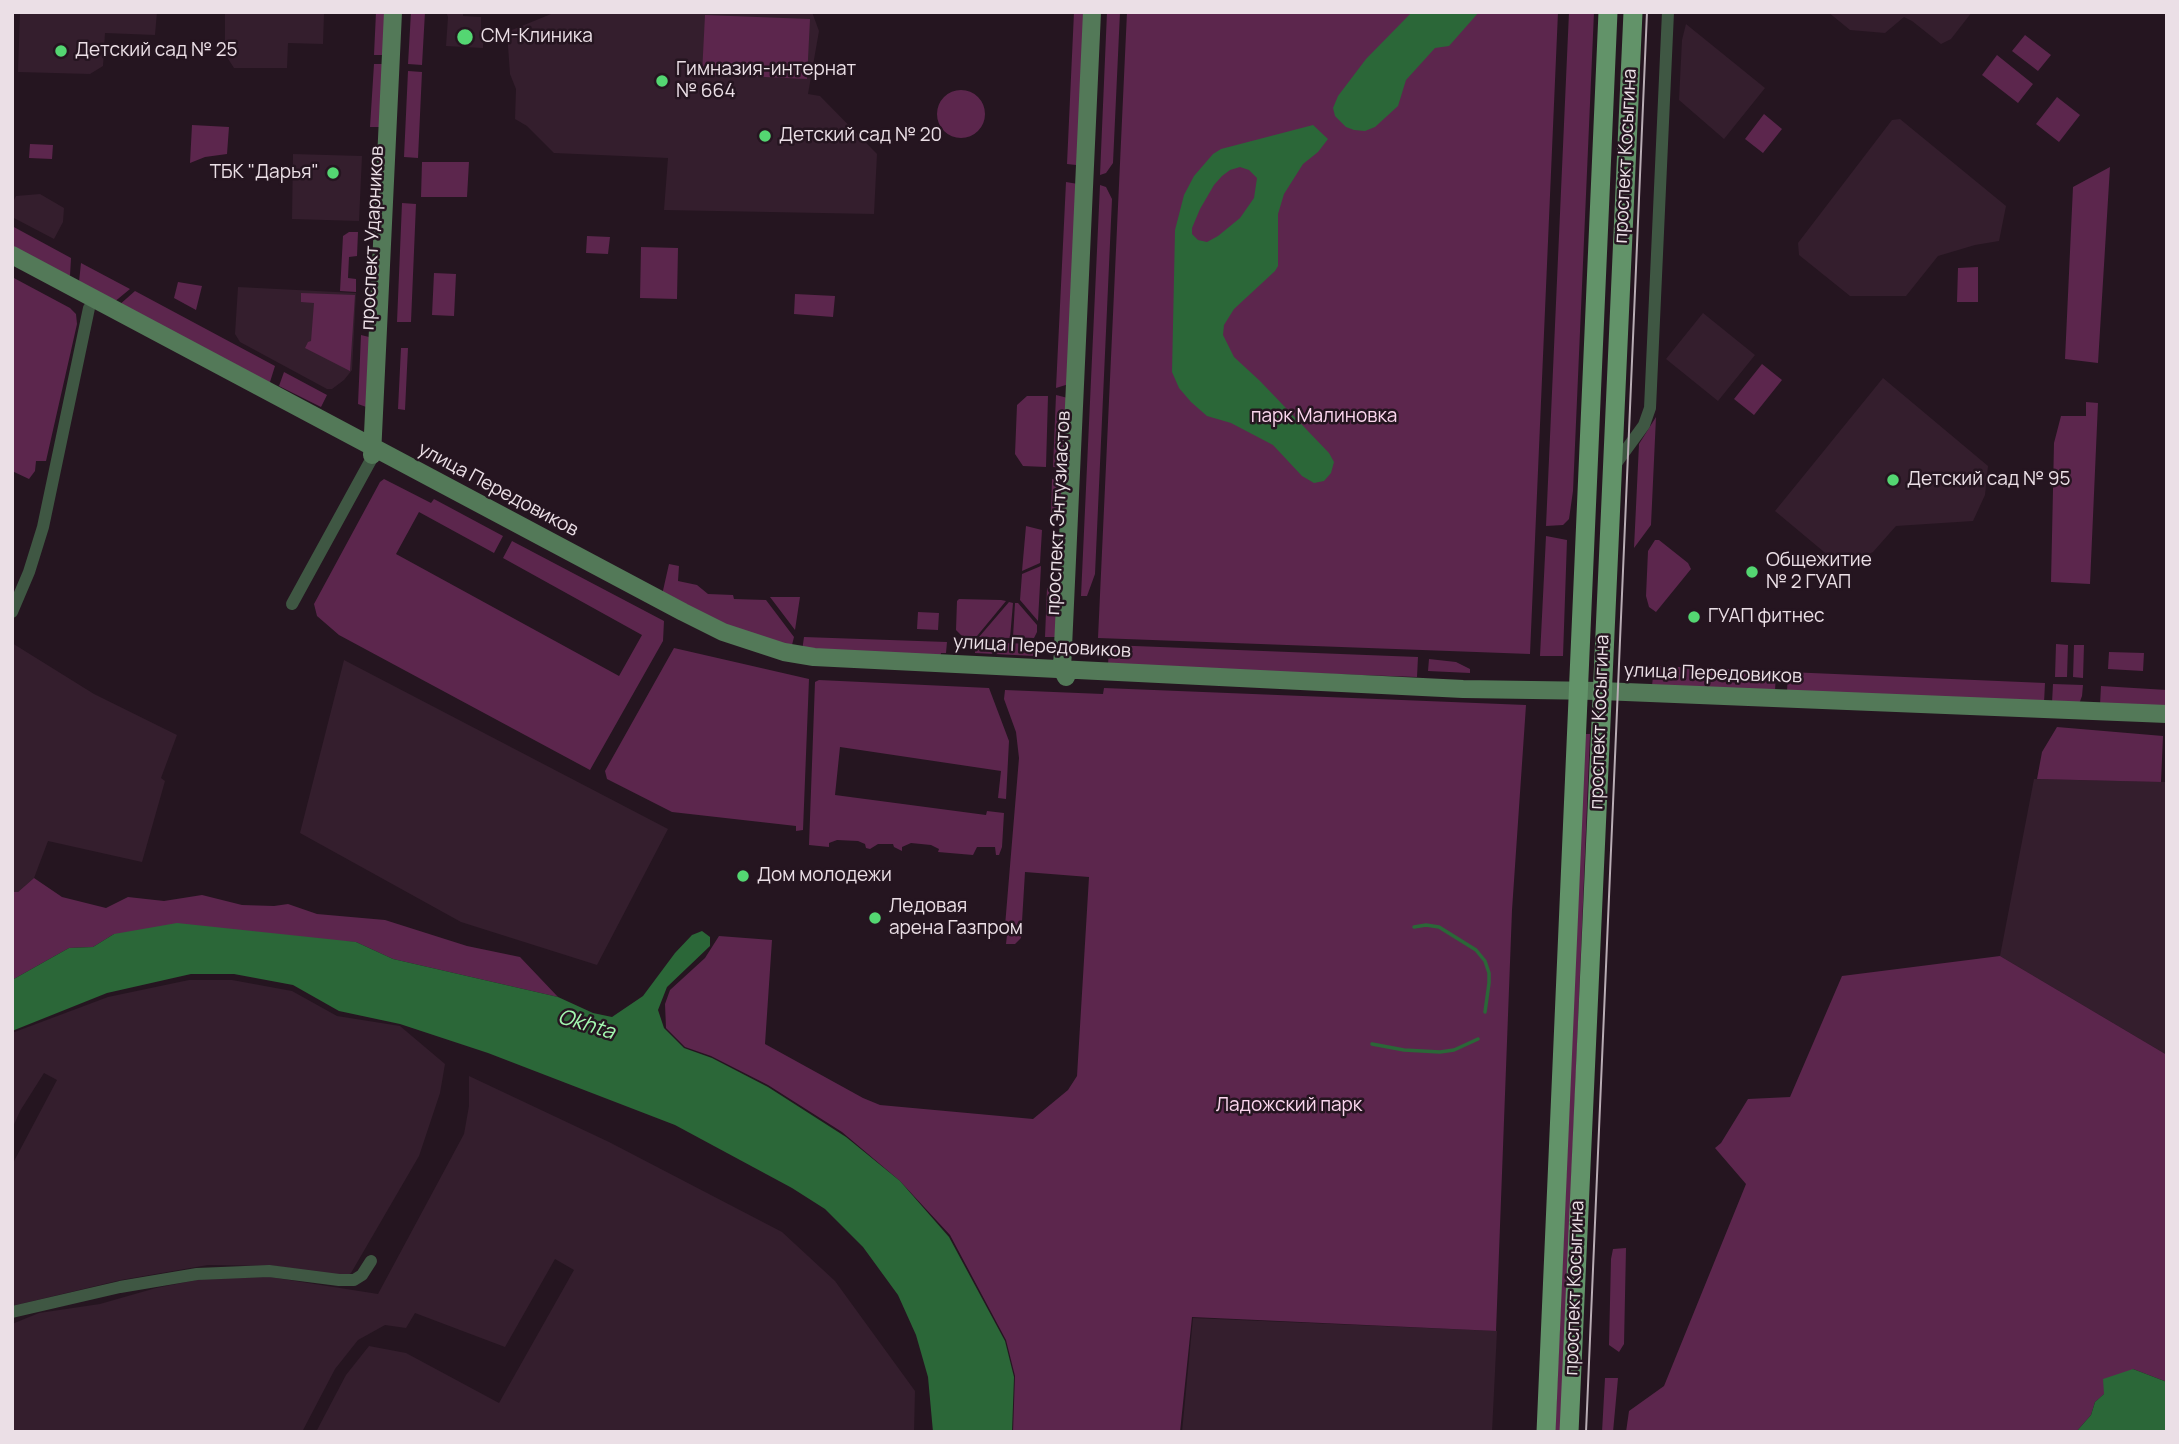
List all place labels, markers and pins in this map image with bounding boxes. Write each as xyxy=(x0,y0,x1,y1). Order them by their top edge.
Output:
place label: СМ-Клиника xyxy=(481,26,593,48)
marker: СМ-Клиника xyxy=(455,27,475,47)
place label: Детский сад № 25 xyxy=(75,40,238,62)
marker: Детский сад № 25 xyxy=(53,43,69,59)
place label: Гимназия-интернат № 664 xyxy=(676,59,856,103)
marker: Гимназия-интернат № 664 xyxy=(654,73,670,89)
place label: Детский сад № 20 xyxy=(779,125,942,147)
marker: Детский сад № 20 xyxy=(757,128,773,144)
place label: ТБК "Дарья" xyxy=(210,162,319,184)
marker: ТБК "Дарья" xyxy=(325,165,341,181)
place label: Детский сад № 95 xyxy=(1907,469,2071,491)
marker: Детский сад № 95 xyxy=(1885,472,1901,488)
place label: Общежитие № 2 ГУАП xyxy=(1766,550,1872,594)
marker: Общежитие № 2 ГУАП xyxy=(1744,564,1760,580)
place label: ГУАП фитнес xyxy=(1708,606,1825,628)
marker: ГУАП фитнес xyxy=(1686,609,1702,625)
place label: Дом молодежи xyxy=(757,865,892,887)
marker: Дом молодежи xyxy=(735,868,751,884)
place label: Ледовая арена Газпром xyxy=(889,896,1023,940)
marker: Ледовая арена Газпром xyxy=(867,910,883,926)

